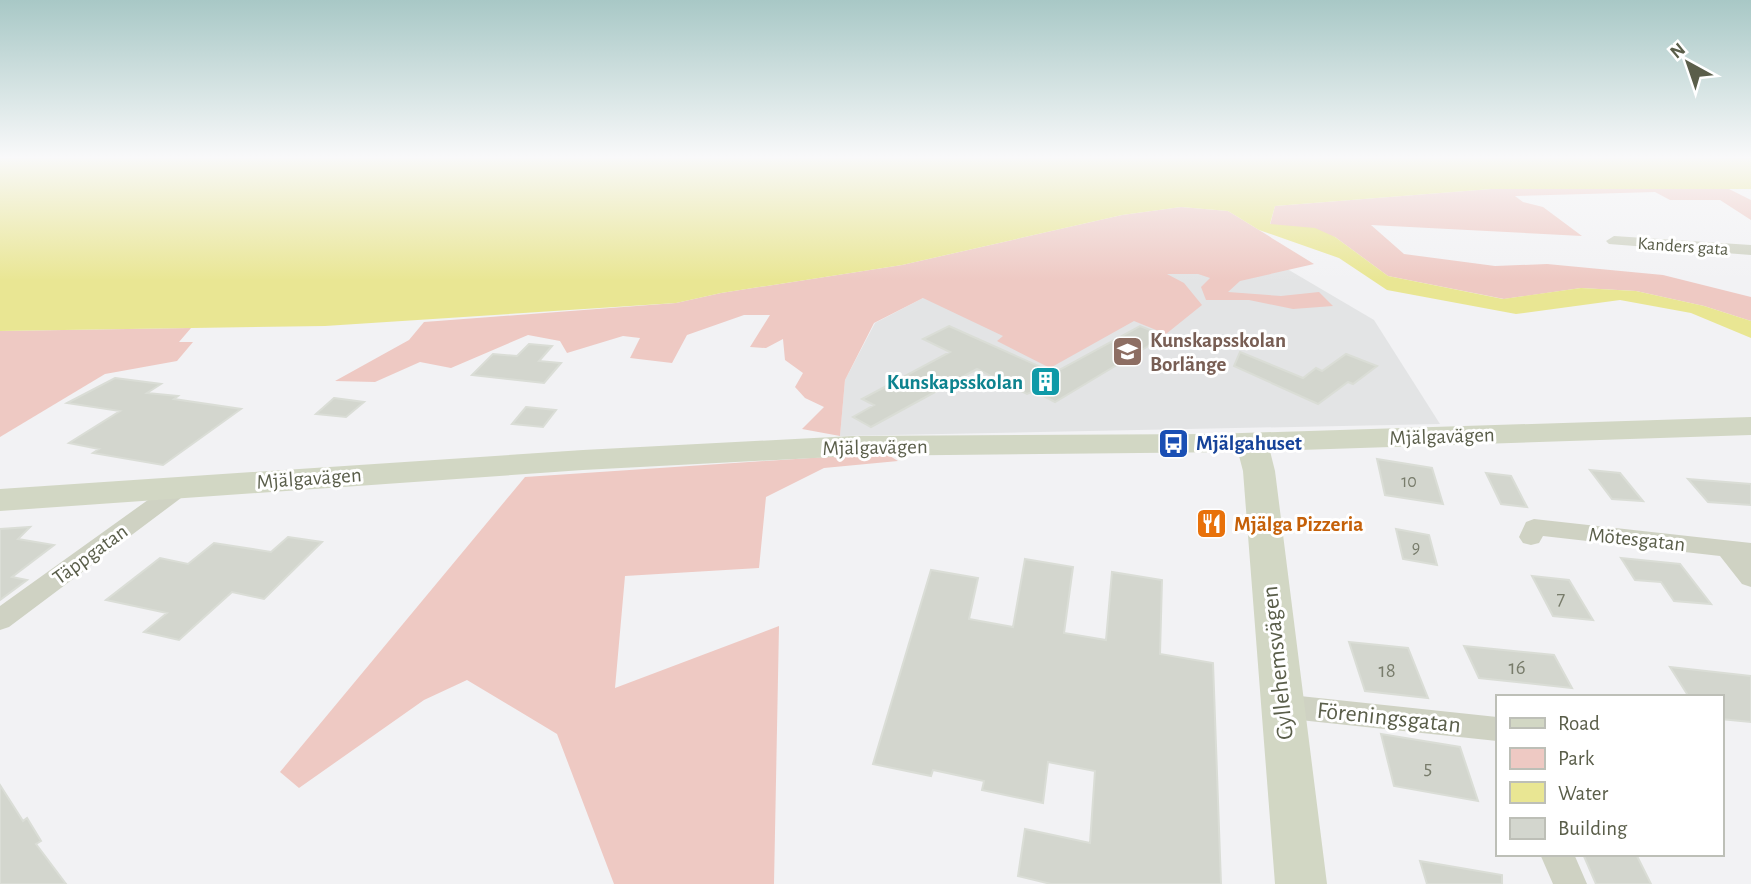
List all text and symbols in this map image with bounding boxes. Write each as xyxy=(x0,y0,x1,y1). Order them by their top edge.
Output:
north arrow xyxy=(1653,28,1723,98)
text: N xyxy=(1667,40,1689,63)
street label: Kanders gata xyxy=(1637,235,1729,259)
place label: Kunskapsskolan Borlänge xyxy=(1150,330,1286,375)
school or university icon: Kunskapsskolan Borlänge xyxy=(1110,335,1144,369)
building icon: Kunskapsskolan xyxy=(1029,365,1063,399)
place label: Kunskapsskolan xyxy=(887,372,1023,393)
street label: Mjälgavägen xyxy=(1389,424,1495,449)
bus stop icon: Mjälgahuset xyxy=(1156,426,1190,460)
place label: Mjälgahuset xyxy=(1196,433,1302,454)
street label: Mjälgavägen xyxy=(822,436,928,459)
street label: Mjälgavägen xyxy=(256,464,362,493)
house number: 10 xyxy=(1401,473,1417,491)
restaurant icon: Mjälga Pizzeria xyxy=(1194,507,1228,541)
place label: Mjälga Pizzeria xyxy=(1234,514,1363,535)
street label: Täppgatan xyxy=(49,520,132,588)
street label: Mötesgatan xyxy=(1588,524,1686,555)
house number: 9 xyxy=(1412,539,1420,557)
street label: Gyllehemsvägen xyxy=(1258,585,1298,741)
house number: 7 xyxy=(1557,588,1566,609)
house number: 16 xyxy=(1508,657,1526,678)
house number: 18 xyxy=(1378,660,1396,681)
legend xyxy=(1496,695,1723,856)
street label: Föreningsgatan xyxy=(1316,699,1462,737)
text: Road xyxy=(1558,713,1600,734)
text: Park xyxy=(1558,748,1595,769)
house number: 5 xyxy=(1424,757,1432,778)
text: Water xyxy=(1558,783,1608,804)
text: Building xyxy=(1558,818,1628,839)

